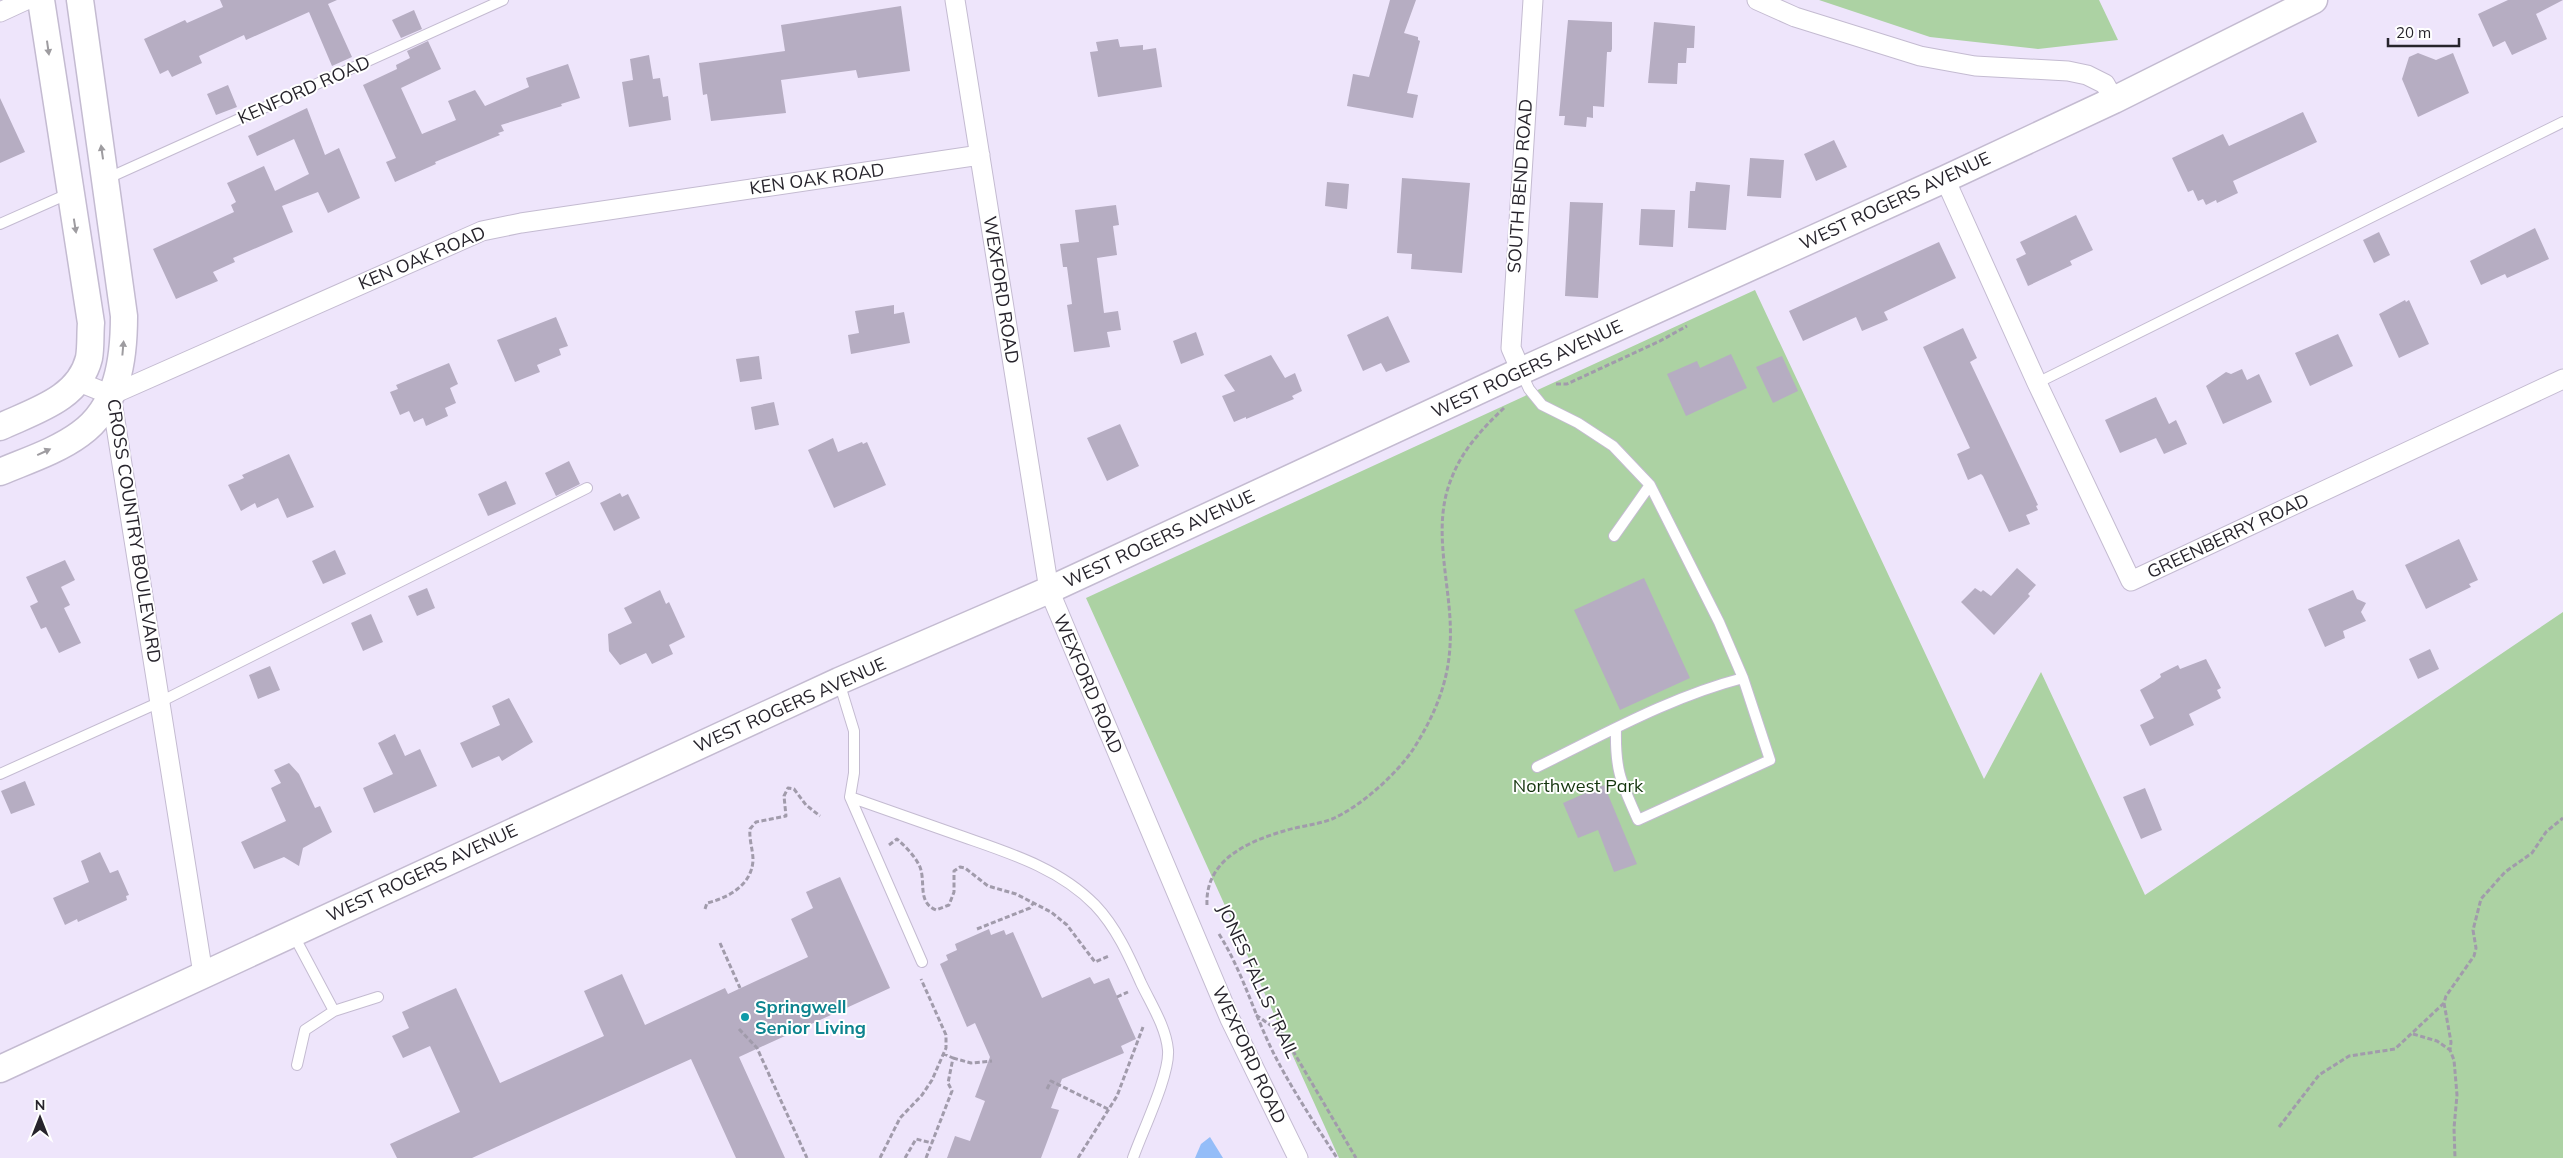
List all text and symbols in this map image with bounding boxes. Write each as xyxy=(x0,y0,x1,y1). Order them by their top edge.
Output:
scale bar xyxy=(2388,15,2459,47)
text: 20 m xyxy=(2396,23,2431,42)
one-way arrow xyxy=(44,41,52,57)
street label: KENFORD ROAD xyxy=(234,50,374,129)
street label: SOUTH BEND ROAD xyxy=(1502,98,1537,274)
one-way arrow xyxy=(97,144,105,160)
street label: WEST ROGERS AVENUE xyxy=(1796,146,1994,255)
street label: KEN OAK ROAD xyxy=(748,158,886,199)
street label: WEXFORD ROAD xyxy=(978,214,1025,365)
one-way arrow xyxy=(72,219,80,235)
street label: KEN OAK ROAD xyxy=(355,220,489,295)
street label: WEST ROGERS AVENUE xyxy=(1428,314,1626,423)
one-way arrow xyxy=(120,340,128,356)
street label: CROSS COUNTRY BOULEVARD xyxy=(102,397,167,665)
one-way arrow xyxy=(37,448,51,456)
street label: WEST ROGERS AVENUE xyxy=(1060,484,1258,593)
street label: GREENBERRY ROAD xyxy=(2143,488,2312,583)
street label: WEXFORD ROAD xyxy=(1049,611,1128,757)
street label: WEST ROGERS AVENUE xyxy=(690,652,889,757)
park label: Northwest Park xyxy=(1513,774,1644,797)
street label: WEST ROGERS AVENUE xyxy=(323,818,521,927)
street label: JONES FALLS TRAIL xyxy=(1213,900,1304,1062)
street label: WEXFORD ROAD xyxy=(1207,982,1291,1127)
place label: Springwell Senior Living xyxy=(755,995,866,1039)
marker: Springwell Senior Living xyxy=(739,1011,751,1023)
north arrow xyxy=(15,1093,65,1143)
text: N xyxy=(35,1096,45,1114)

